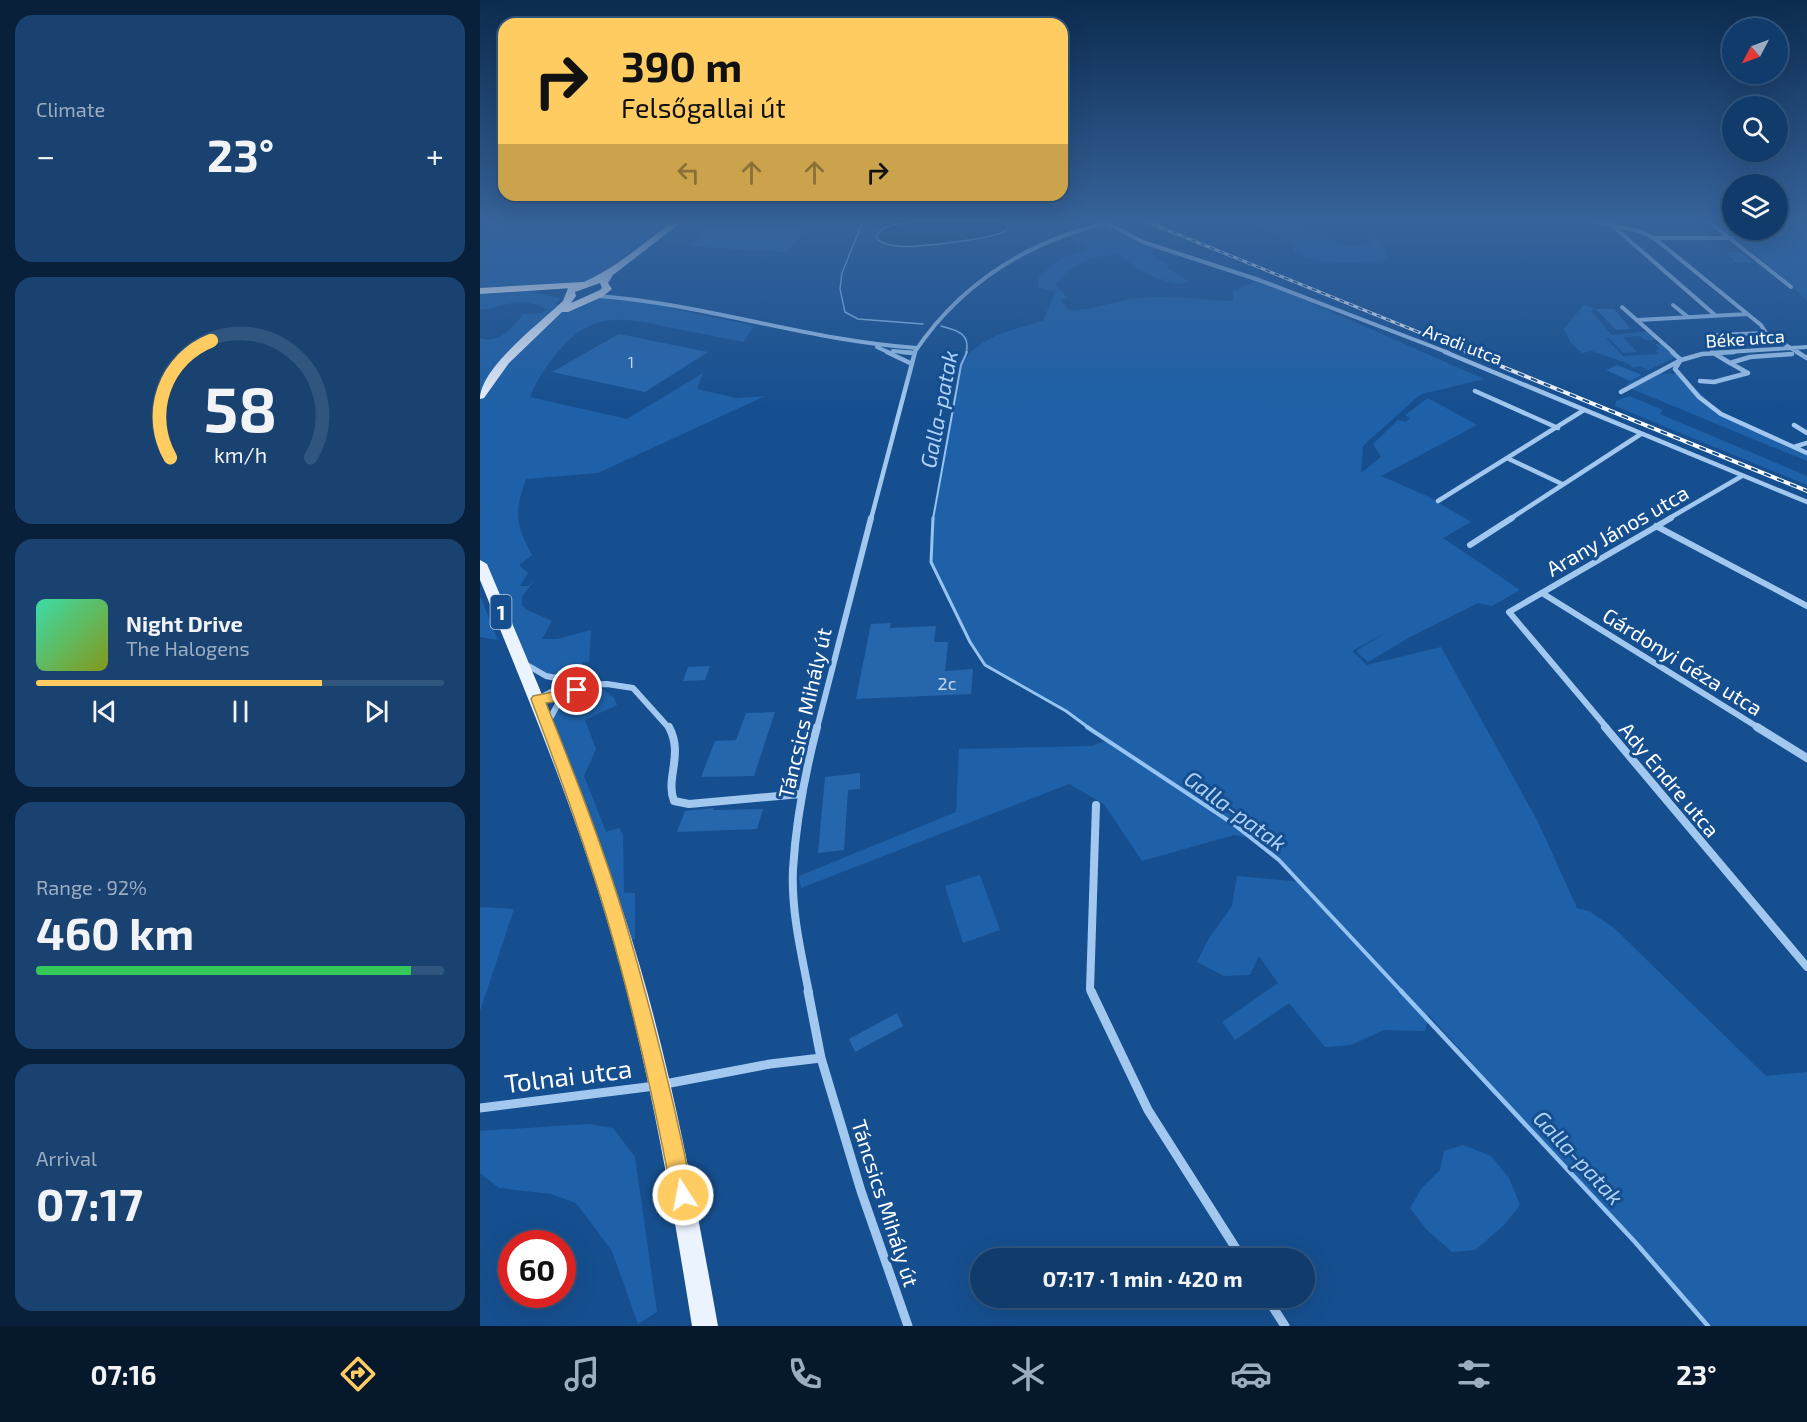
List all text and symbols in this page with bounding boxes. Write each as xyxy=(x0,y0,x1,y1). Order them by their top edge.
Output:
north arrow xyxy=(1722,18,1788,84)
map controls xyxy=(1722,18,1788,240)
text: 390 m xyxy=(621,40,742,90)
icon: right xyxy=(522,42,600,120)
text: Felsőgallai út xyxy=(621,91,786,123)
button: search xyxy=(1722,96,1788,162)
text: Climate xyxy=(36,97,105,121)
text: 23° xyxy=(207,127,274,181)
text: − xyxy=(36,135,55,175)
text: + xyxy=(426,135,444,175)
icon: left xyxy=(672,156,705,189)
icon: ahead xyxy=(735,156,768,189)
icon: ahead xyxy=(798,156,831,189)
icon: right xyxy=(861,156,894,189)
button: layers xyxy=(1722,174,1788,240)
street label: Aradi utca xyxy=(1420,319,1506,369)
street label: Béke utca xyxy=(1705,324,1785,352)
water label: Galla-patak xyxy=(914,348,962,470)
house number: 1 xyxy=(628,353,634,371)
text: 58 xyxy=(203,370,277,445)
text: km/h xyxy=(213,442,267,467)
street label: Arany János utca xyxy=(1541,479,1693,581)
road number: 1 xyxy=(490,595,512,629)
street label: Gárdonyi Géza utca xyxy=(1599,602,1767,720)
text: Night Drive xyxy=(126,610,243,636)
street label: Táncsics Mihály út xyxy=(772,625,836,801)
text: The Halogens xyxy=(126,636,250,660)
pin xyxy=(551,664,602,715)
house number: 2c xyxy=(938,672,957,694)
icon: arrive xyxy=(560,673,593,706)
icon: previous xyxy=(88,695,121,728)
icon: pause xyxy=(224,695,257,728)
icon: next xyxy=(360,695,393,728)
street label: Ady Endre utca xyxy=(1615,716,1725,842)
water label: Galla-patak xyxy=(1180,764,1292,856)
text: Range · 92% xyxy=(36,875,147,899)
text: 460 km xyxy=(36,905,194,959)
street label: Tolnai utca xyxy=(503,1052,633,1098)
water label: Galla-patak xyxy=(1529,1105,1629,1209)
street label: Táncsics Mihály út xyxy=(847,1116,925,1290)
text: Arrival xyxy=(36,1146,97,1170)
position arrow xyxy=(651,1163,715,1227)
text: 07:17 xyxy=(36,1176,143,1230)
speed limit sign: 60 xyxy=(498,1230,576,1308)
text: 07:17 · 1 min · 420 m xyxy=(1042,1265,1243,1291)
icon: directions xyxy=(337,1353,379,1395)
icon: music xyxy=(561,1353,603,1395)
icon: phone xyxy=(784,1353,826,1395)
icon: climate xyxy=(1007,1353,1049,1395)
icon: car xyxy=(1230,1353,1272,1395)
icon: filters xyxy=(1453,1353,1495,1395)
text: 07:16 xyxy=(91,1358,156,1390)
text: 23° xyxy=(1676,1358,1716,1390)

